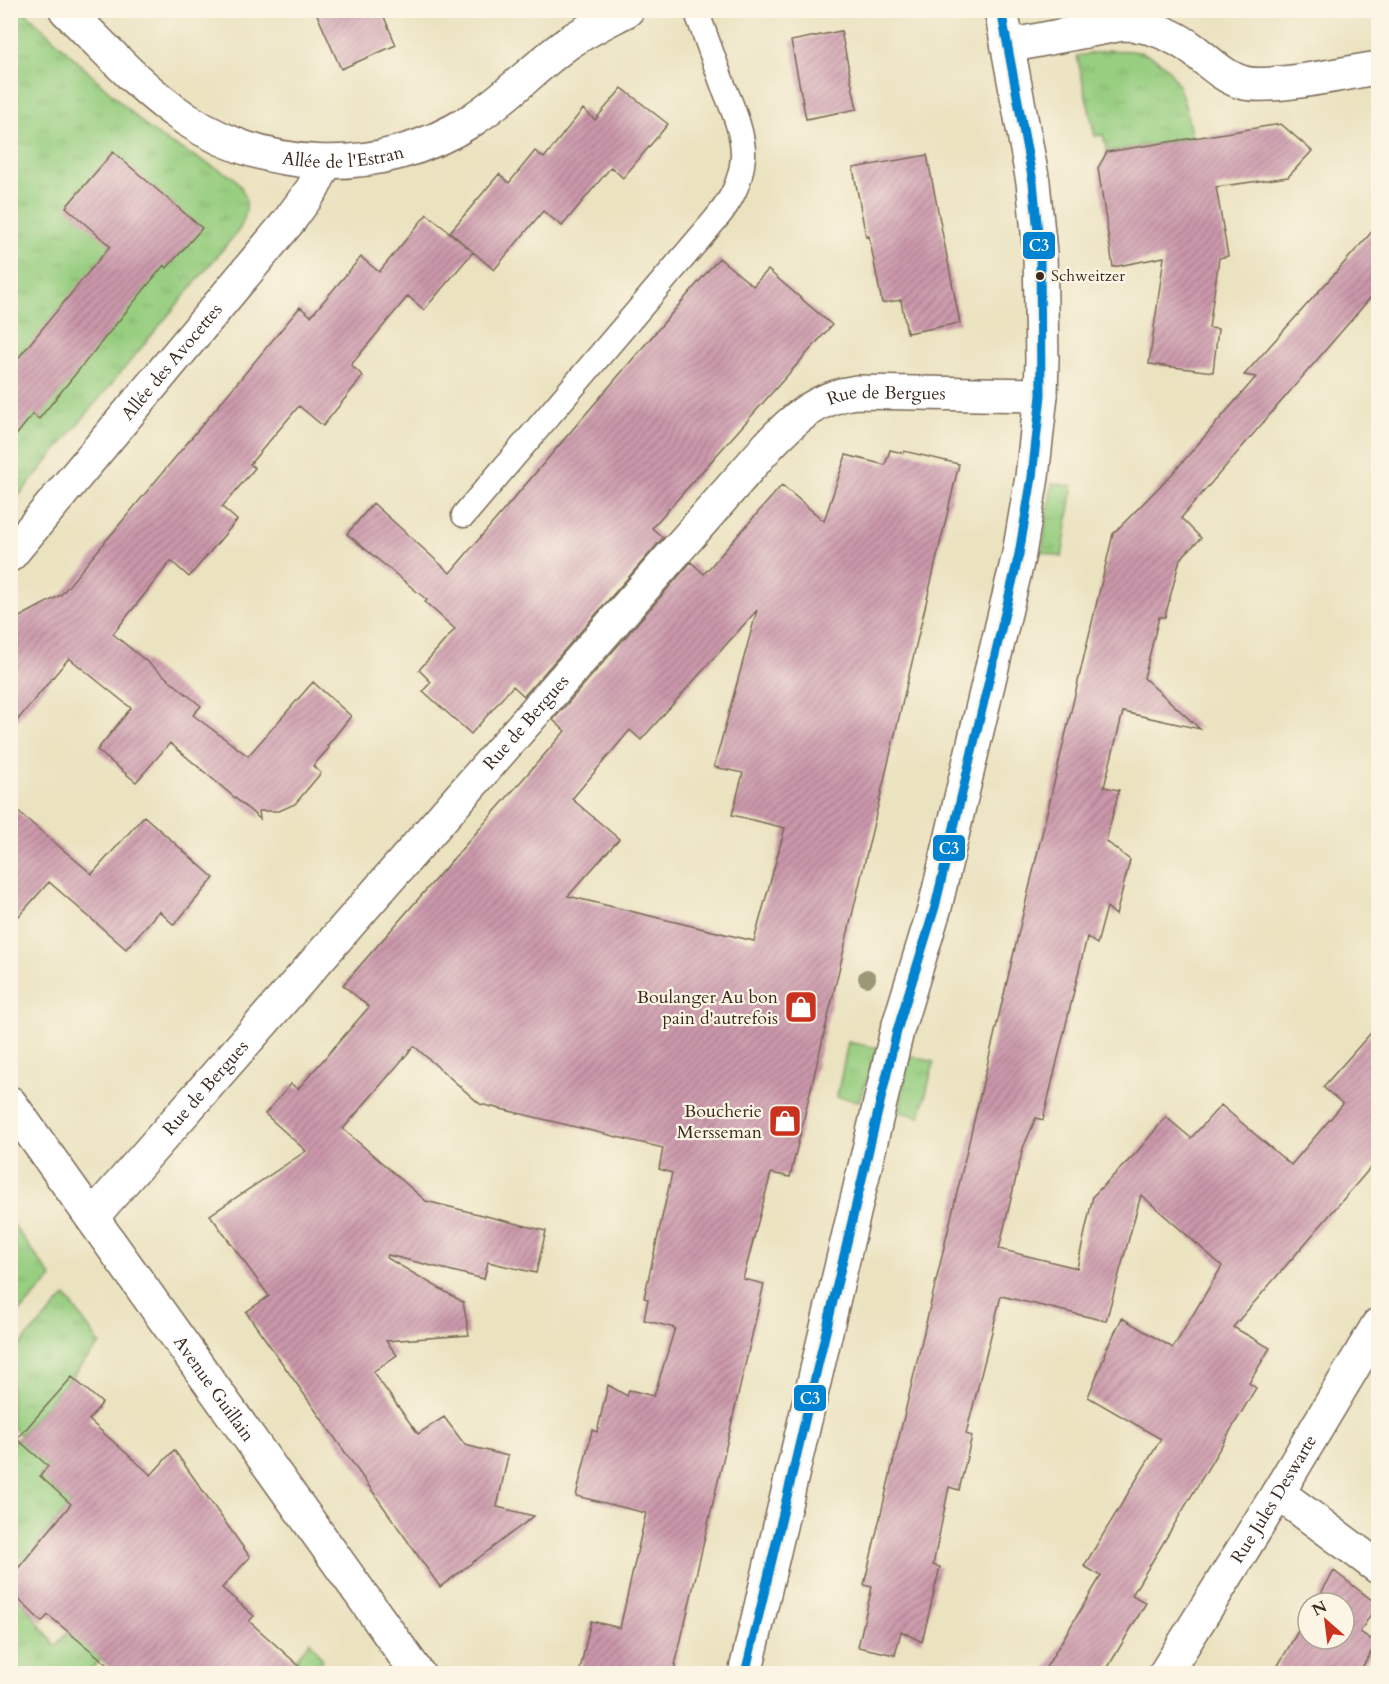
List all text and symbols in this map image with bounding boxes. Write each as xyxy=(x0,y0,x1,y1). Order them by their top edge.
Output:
street label: Allée de l'Estran xyxy=(281,139,407,174)
line badge: C3 xyxy=(1022,231,1056,260)
text: C3 xyxy=(1029,235,1049,257)
place label: Schweitzer xyxy=(1051,265,1125,287)
marker: Schweitzer xyxy=(1034,270,1046,282)
street label: Allée des Avocettes xyxy=(115,298,228,425)
street label: Rue de Bergues xyxy=(823,379,946,411)
street label: Rue de Bergues xyxy=(477,669,574,775)
line badge: C3 xyxy=(932,834,966,862)
text: C3 xyxy=(939,838,959,860)
place label: Boulanger Au bon pain d'autrefois xyxy=(637,985,779,1031)
shop icon: Boulanger Au bon pain d'autrefois xyxy=(783,989,819,1025)
street label: Rue de Bergues xyxy=(157,1035,254,1141)
place label: Boucherie Mersseman xyxy=(677,1099,763,1145)
shop icon: Boucherie Mersseman xyxy=(767,1103,803,1139)
street label: Avenue Guillain xyxy=(168,1331,261,1447)
line badge: C3 xyxy=(793,1384,827,1412)
text: C3 xyxy=(800,1388,820,1410)
street label: Rue Jules Deswarte xyxy=(1225,1430,1322,1568)
north arrow xyxy=(1296,1591,1356,1651)
text: N xyxy=(1308,1596,1331,1622)

